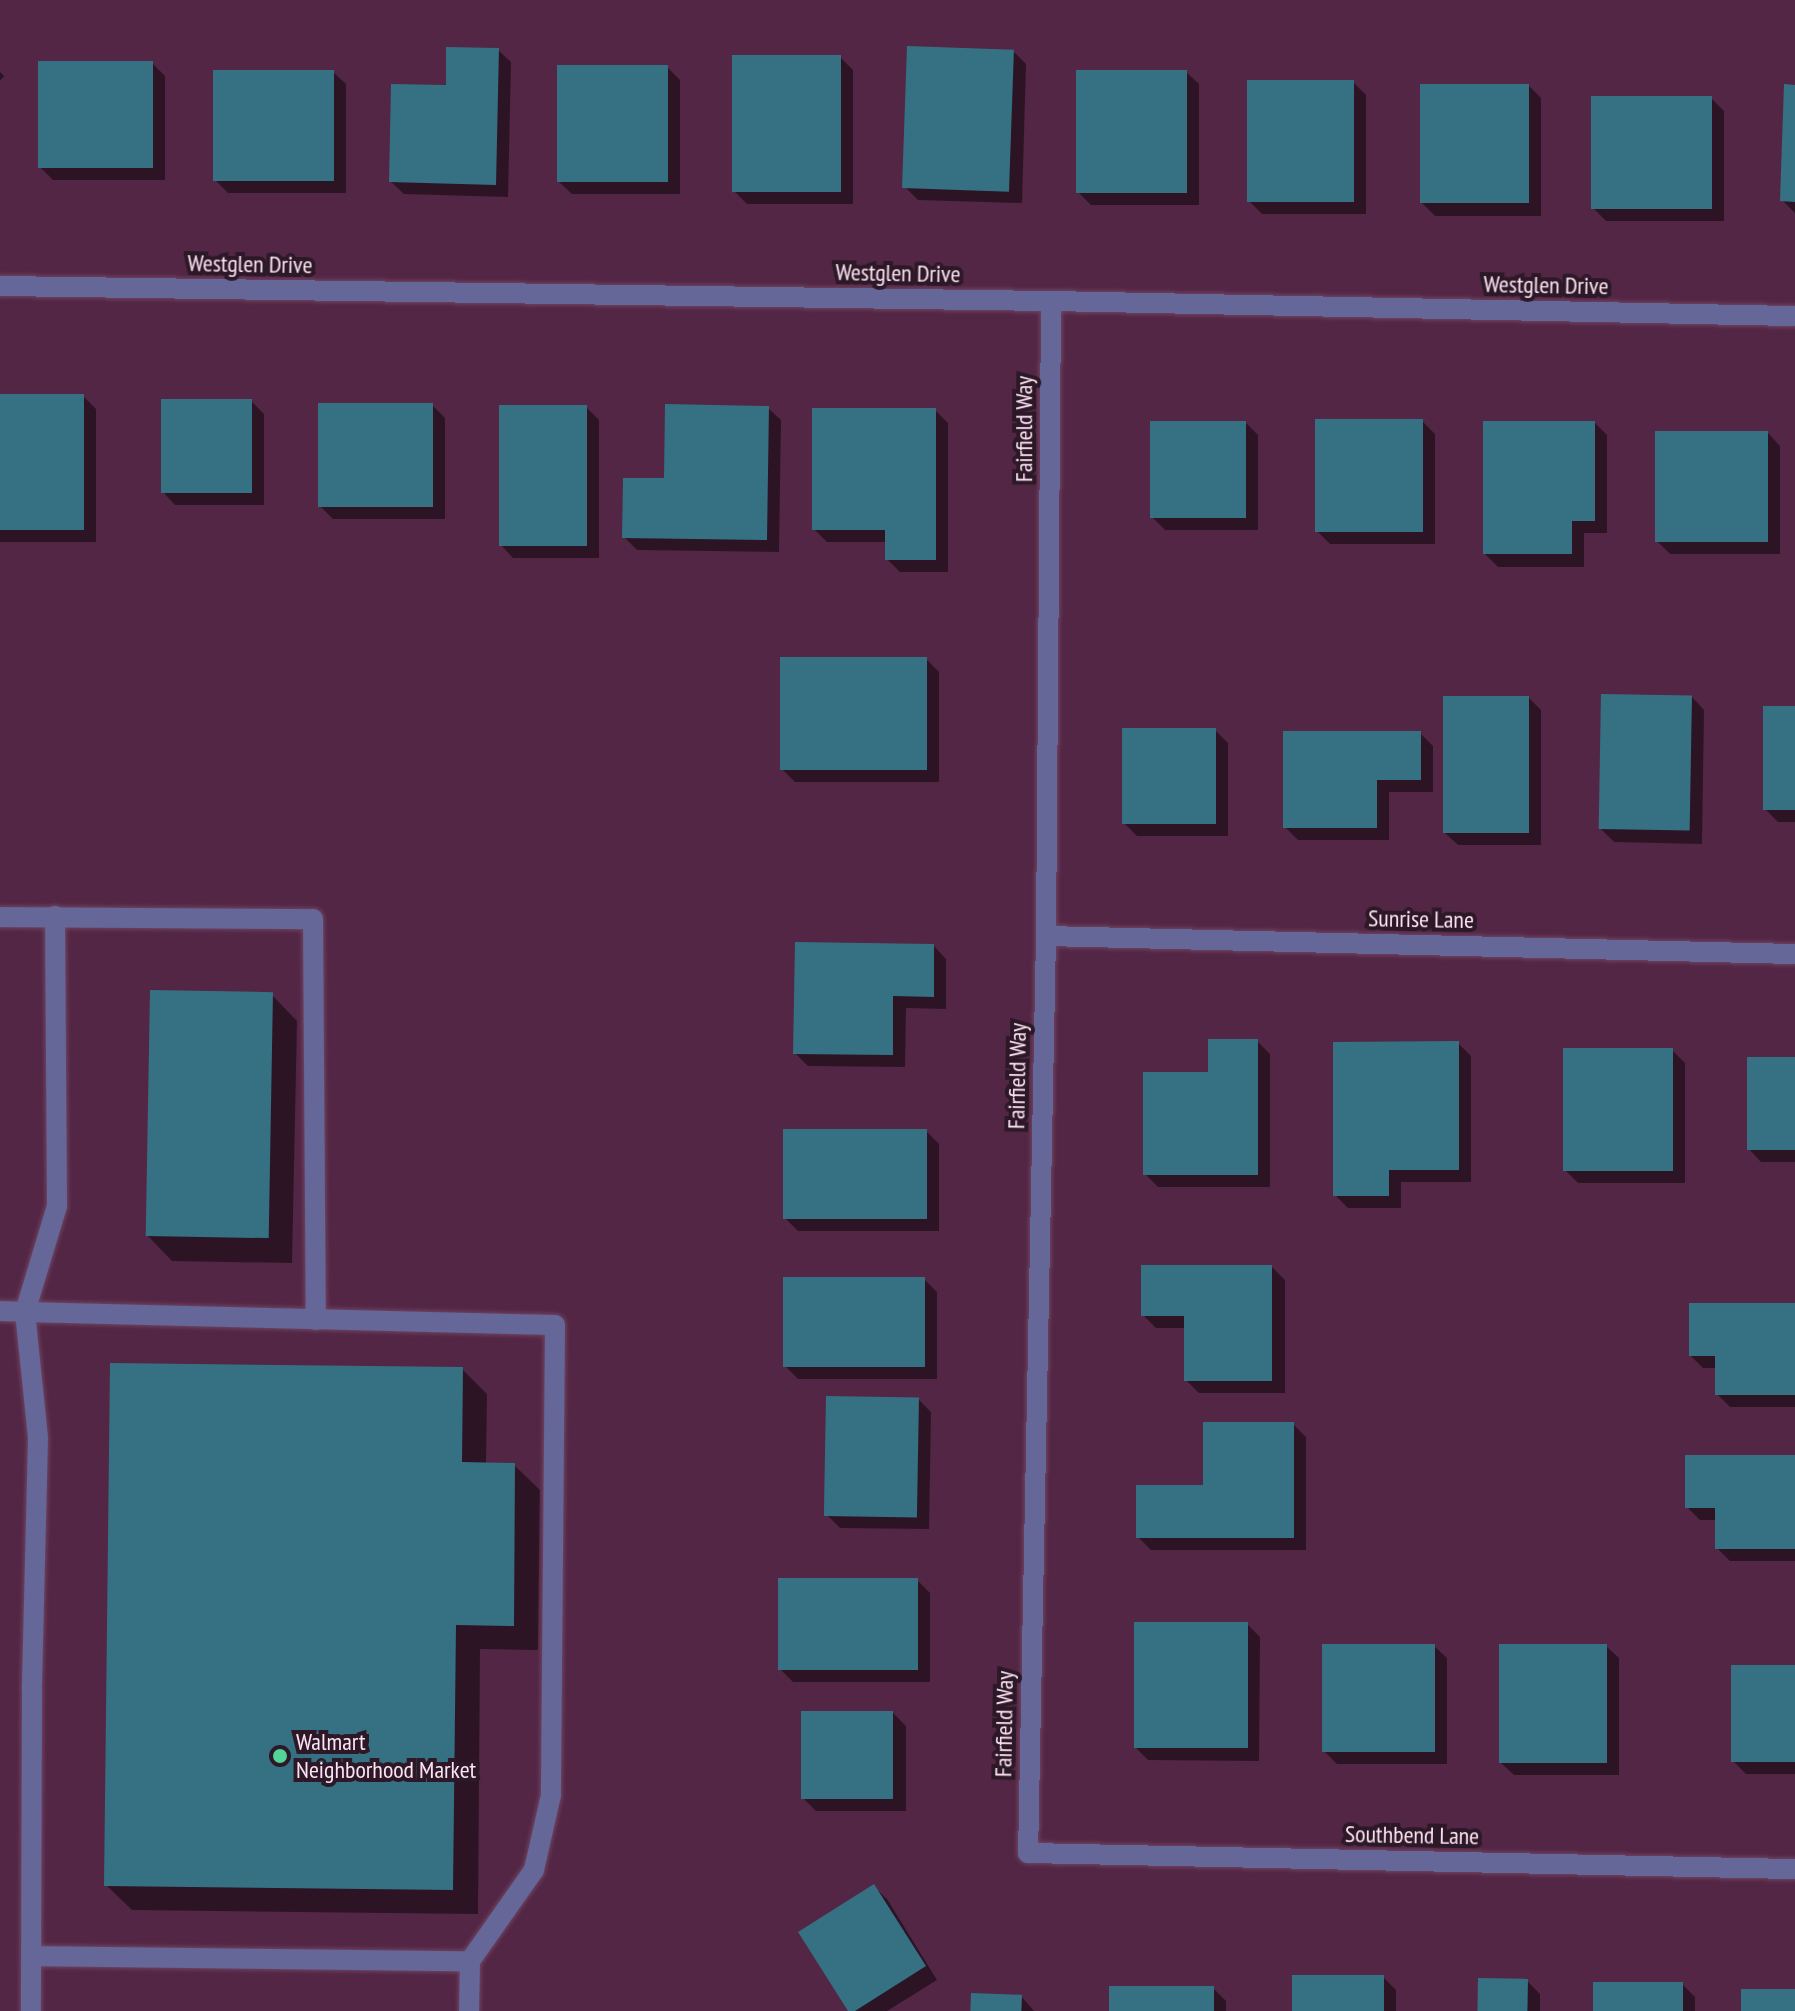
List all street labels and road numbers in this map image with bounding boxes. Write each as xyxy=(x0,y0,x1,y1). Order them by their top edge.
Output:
street label: Westglen Drive xyxy=(187,249,313,279)
street label: Westglen Drive xyxy=(835,258,961,288)
street label: Westglen Drive xyxy=(1483,270,1609,300)
street label: Fairfield Way xyxy=(1010,376,1038,482)
street label: Sunrise Lane xyxy=(1368,904,1474,934)
street label: Fairfield Way xyxy=(1002,1022,1032,1130)
street label: Fairfield Way xyxy=(989,1670,1019,1778)
street label: Southbend Lane xyxy=(1345,1819,1479,1851)

